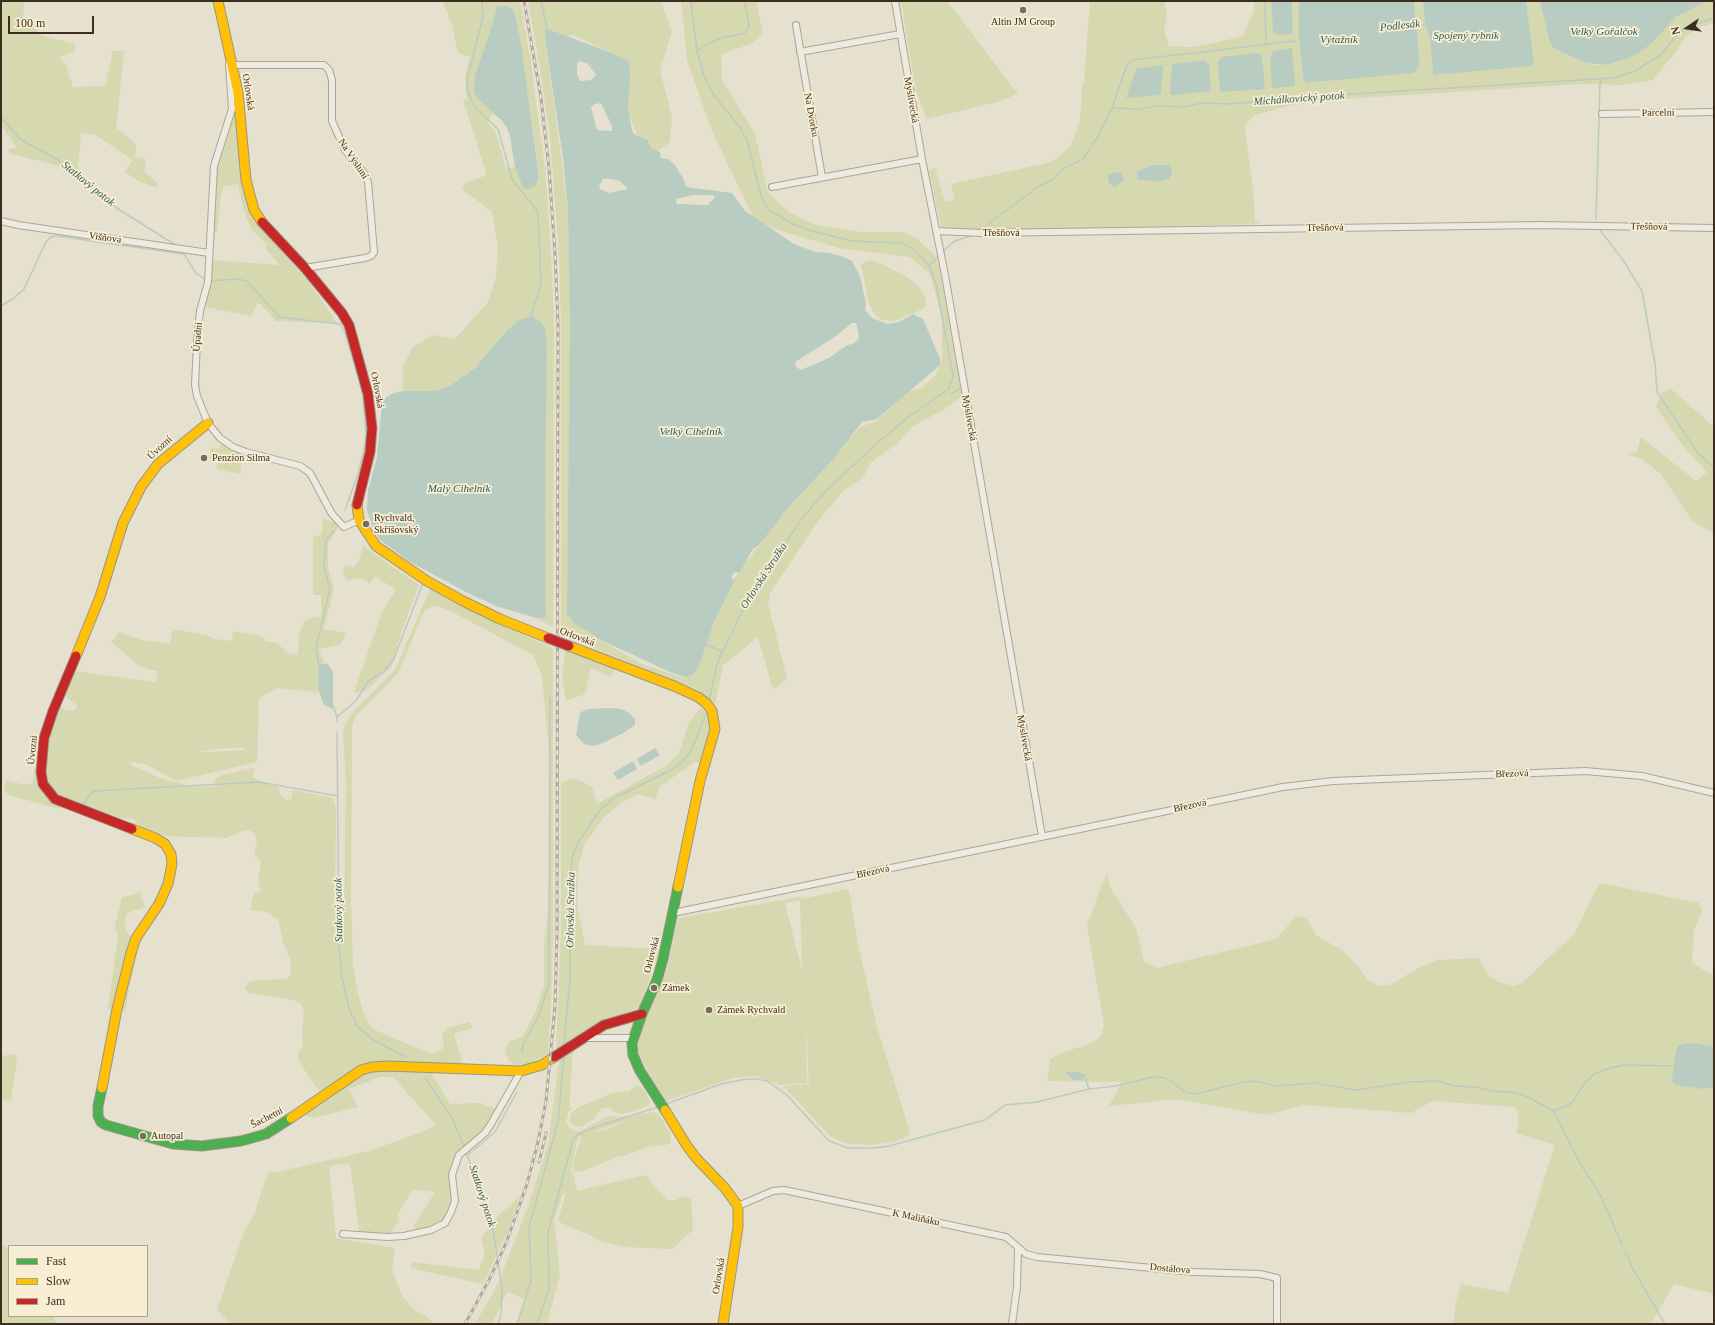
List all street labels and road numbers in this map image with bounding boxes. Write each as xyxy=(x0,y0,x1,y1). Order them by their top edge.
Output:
street label: Orlovská xyxy=(239,73,257,111)
street label: Myslivecká xyxy=(901,76,921,124)
street label: Na Dvorku xyxy=(801,92,821,138)
street label: Parcelní xyxy=(1642,107,1674,119)
street label: Na Výsluní xyxy=(335,137,371,181)
street label: Třešňová xyxy=(1630,221,1668,233)
street label: Třešňová xyxy=(1306,222,1344,234)
street label: Třešňová xyxy=(982,227,1020,239)
street label: Višňová xyxy=(88,230,122,246)
street label: Úpadní xyxy=(191,322,205,352)
street label: Orlovská xyxy=(368,371,386,409)
street label: Myslivecká xyxy=(959,394,979,442)
street label: Úvozní xyxy=(145,434,175,462)
street label: Orlovská xyxy=(558,625,596,649)
street label: Myslivecká xyxy=(1014,714,1034,762)
street label: Úvozní xyxy=(25,735,41,765)
street label: Březová xyxy=(1495,767,1529,781)
street label: Březová xyxy=(1172,797,1208,815)
street label: Březová xyxy=(855,863,891,881)
street label: Orlovská xyxy=(642,936,662,974)
street label: Šachetní xyxy=(249,1105,285,1131)
street label: K Maliňáku xyxy=(891,1207,941,1229)
street label: Orlovská xyxy=(710,1257,728,1295)
street label: Dostálova xyxy=(1149,1261,1191,1277)

